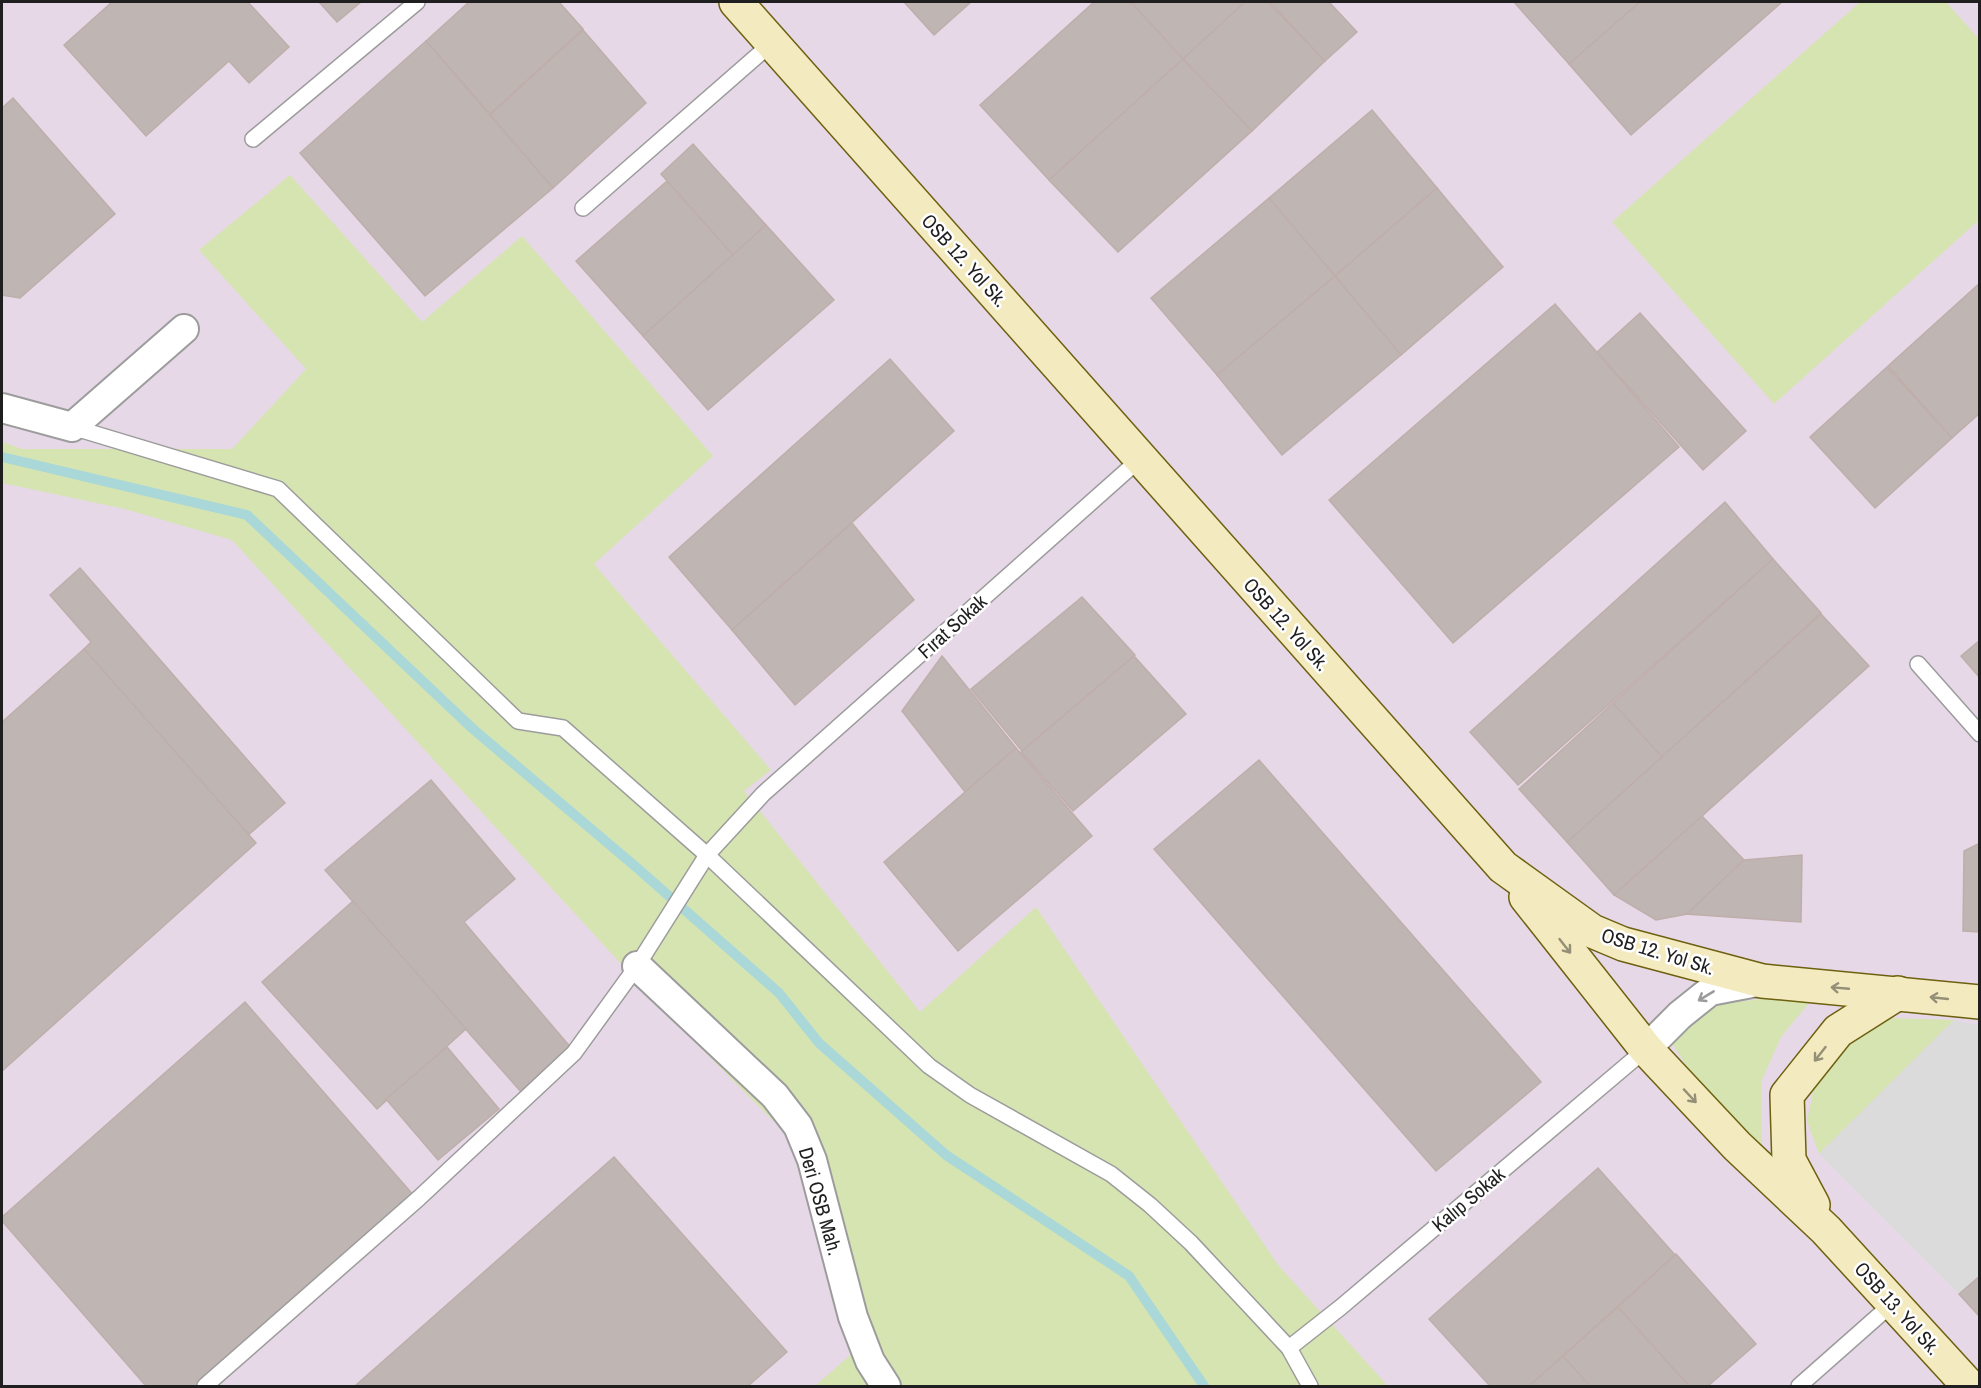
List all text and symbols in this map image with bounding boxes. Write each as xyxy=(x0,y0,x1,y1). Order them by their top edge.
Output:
street label: OSB 12. Yol Sk. xyxy=(916,208,1014,312)
street label: OSB 12. Yol Sk. xyxy=(1238,572,1336,676)
street label: Fırat Sokak xyxy=(912,587,993,664)
street label: OSB 12. Yol Sk. xyxy=(1598,921,1718,981)
one-way arrow xyxy=(1559,938,1572,954)
one-way arrow xyxy=(1831,982,1851,993)
one-way arrow xyxy=(1698,990,1715,1002)
one-way arrow xyxy=(1929,992,1949,1003)
one-way arrow xyxy=(1813,1046,1826,1062)
one-way arrow xyxy=(1683,1088,1697,1103)
street label: Deri OSB Mah. xyxy=(793,1144,849,1258)
street label: Kalıp Sokak xyxy=(1426,1160,1511,1237)
street label: OSB 13. Yol Sk. xyxy=(1849,1256,1947,1360)

